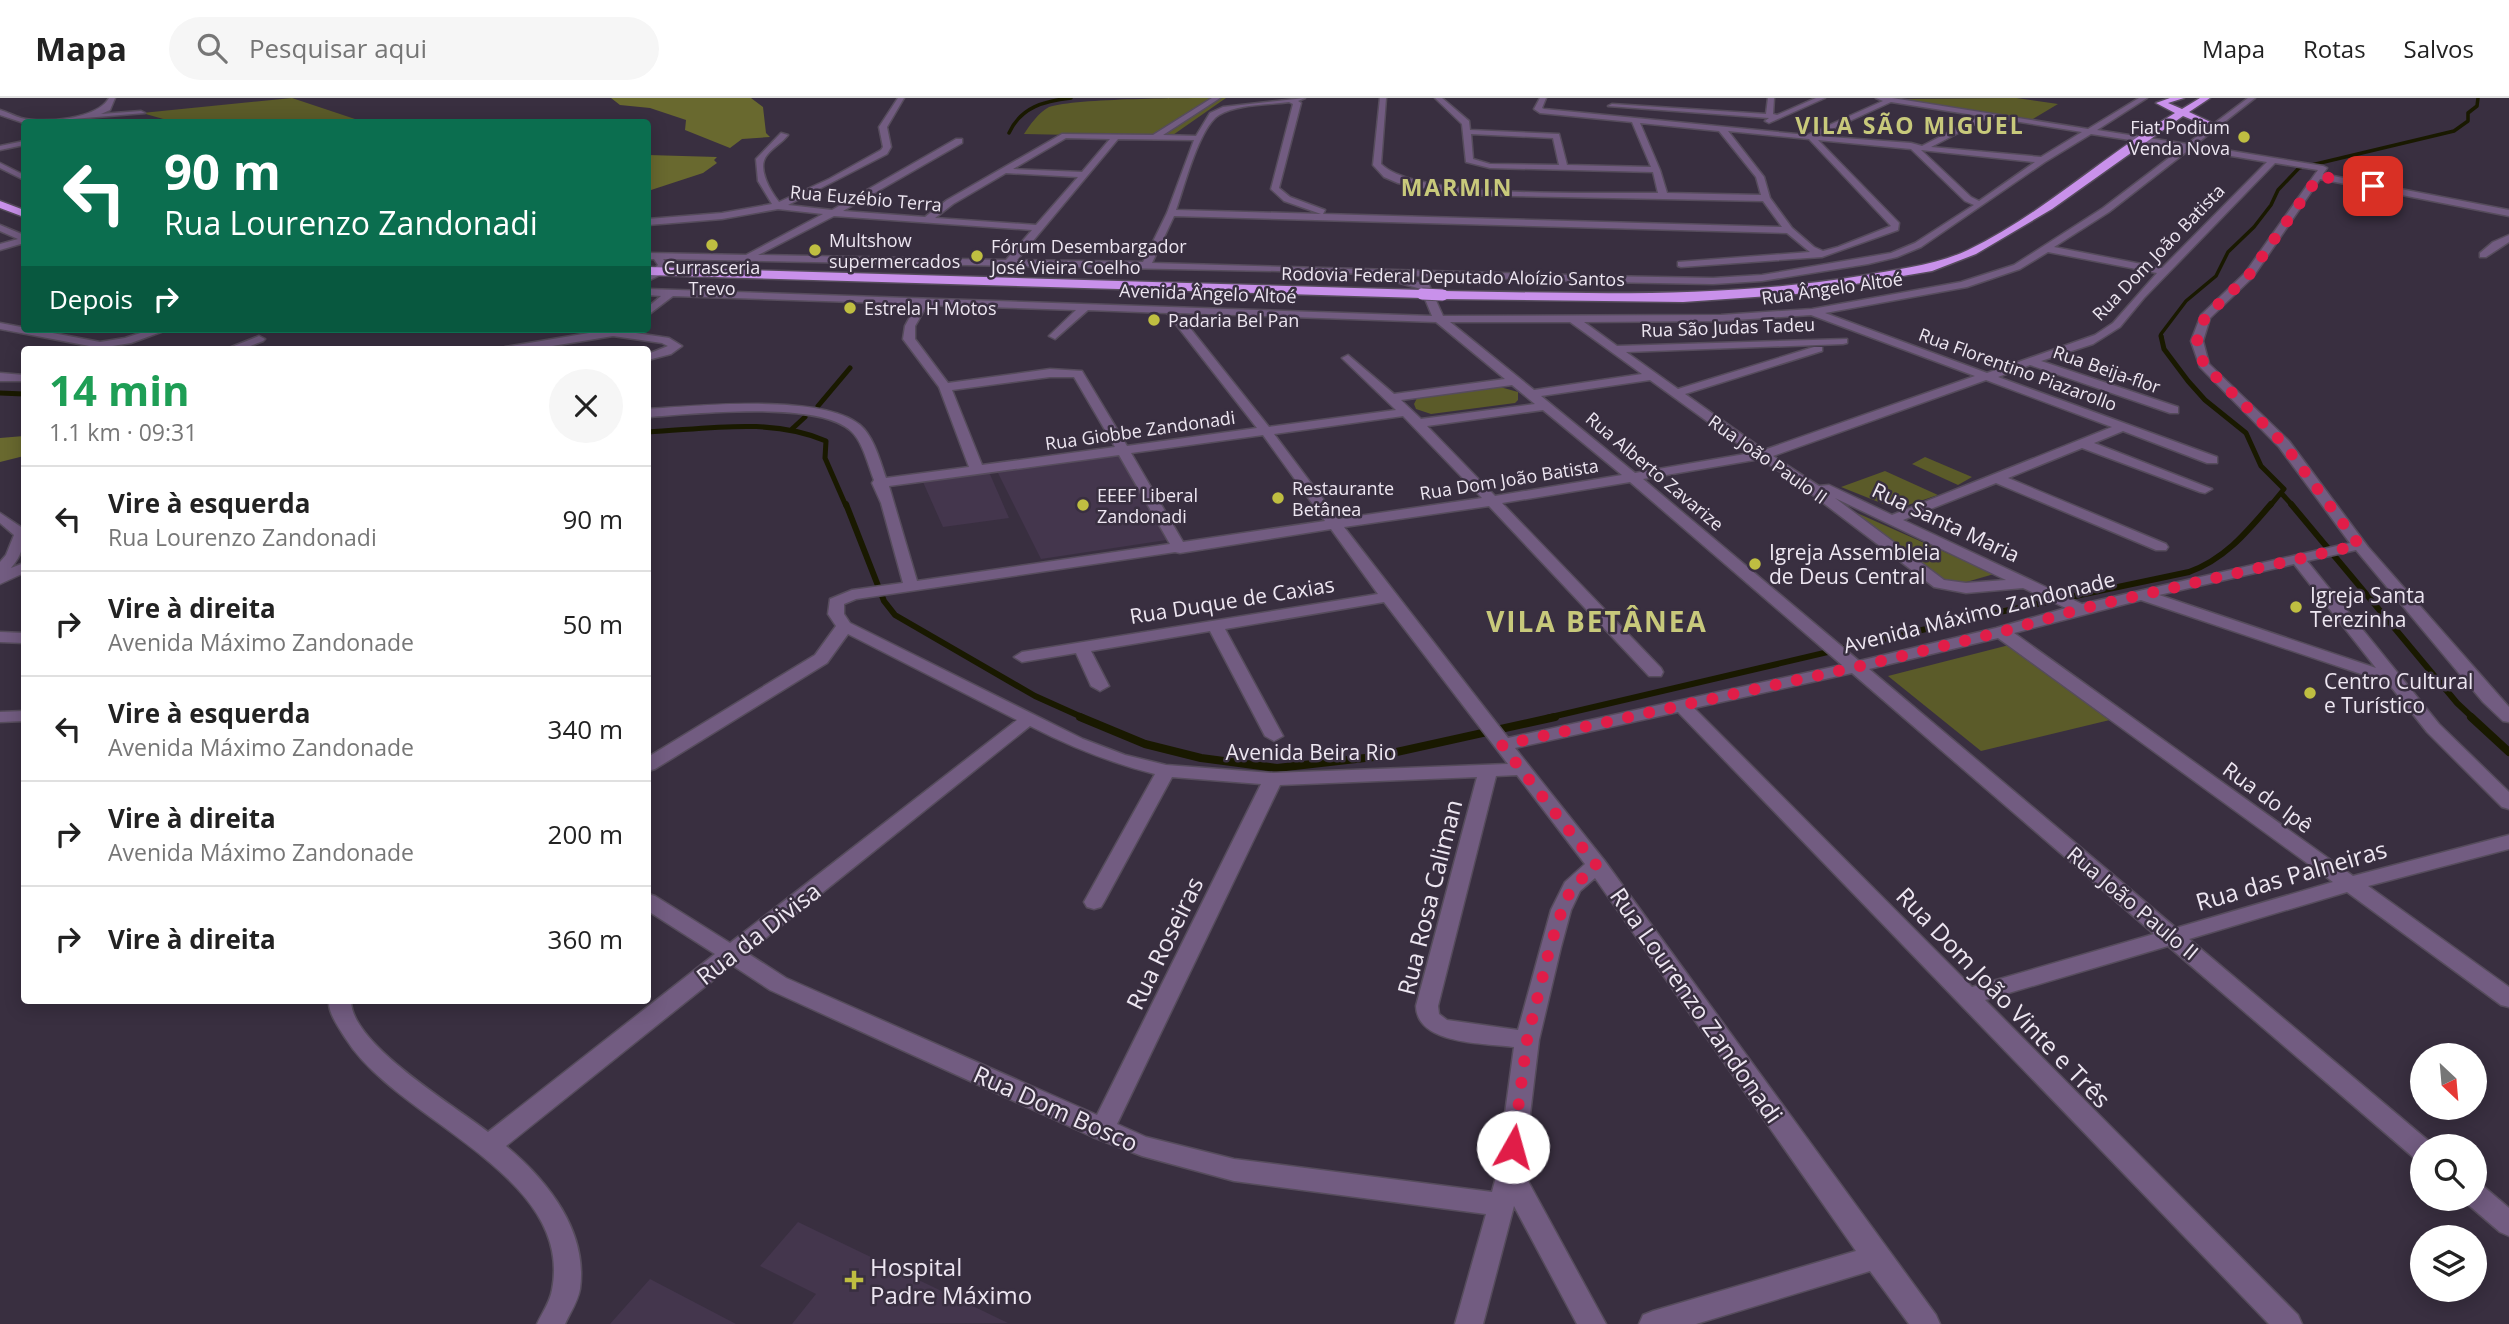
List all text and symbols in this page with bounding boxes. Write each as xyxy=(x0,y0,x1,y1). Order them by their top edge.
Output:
search box xyxy=(169,17,659,80)
text: Mapa xyxy=(35,26,127,71)
icon: search xyxy=(193,29,231,67)
text: Pesquisar aqui xyxy=(249,30,427,66)
text: Mapa xyxy=(2202,32,2265,65)
text: Rotas xyxy=(2303,32,2366,65)
text: Salvos xyxy=(2404,32,2474,65)
district label: VILA SÃO MIGUEL xyxy=(1795,109,2025,141)
place label: Fiat Podium Venda Nova xyxy=(2129,115,2230,160)
marker: Fiat Podium Venda Nova xyxy=(2236,129,2252,145)
text: 90 m xyxy=(164,138,281,204)
icon: left xyxy=(49,147,140,238)
pin xyxy=(2343,156,2403,216)
icon: arrive xyxy=(2354,167,2392,205)
district label: MARMIN xyxy=(1401,171,1513,203)
street label: Rua Euzébio Terra xyxy=(789,179,943,217)
street label: Rua Dom João Batista xyxy=(2087,179,2229,325)
text: Rua Lourenzo Zandonadi xyxy=(164,201,538,244)
place label: Multshow supermercados xyxy=(829,228,960,273)
place label: Fórum Desembargador José Vieira Coelho xyxy=(989,234,1187,279)
marker: Currasceria Trevo xyxy=(704,237,720,253)
marker: Multshow supermercados xyxy=(807,242,823,258)
marker: Fórum Desembargador José Vieira Coelho xyxy=(969,248,985,264)
place label: Currasceria Trevo xyxy=(664,255,760,300)
street label: Rodovia Federal Deputado Aloízio Santos xyxy=(1281,261,1625,291)
street label: Rua Ângelo Altoé xyxy=(1760,266,1904,310)
street label: Avenida Ângelo Altoé xyxy=(1119,278,1297,308)
icon: right xyxy=(147,280,185,318)
text: Depois xyxy=(49,281,133,317)
place label: Estrela H Motos xyxy=(864,296,996,320)
marker: Estrela H Motos xyxy=(842,300,858,316)
place label: Padaria Bel Pan xyxy=(1168,308,1299,332)
marker: Padaria Bel Pan xyxy=(1146,312,1162,328)
street label: Rua São Judas Tadeu xyxy=(1640,312,1816,342)
street label: Rua Florentino Piazarollo xyxy=(1915,322,2121,416)
street label: Rua Beija-flor xyxy=(2050,339,2165,399)
text: 14 min xyxy=(49,361,190,418)
button: close xyxy=(549,369,623,443)
street label: Rua Giobbe Zandonadi xyxy=(1043,405,1237,455)
street label: Rua Alberto Zavarize xyxy=(1581,406,1729,536)
street label: Rua João Paulo II xyxy=(1704,409,1832,509)
text: 1.1 km · 09:31 xyxy=(49,416,197,448)
street label: Rua Dom João Batista xyxy=(1418,453,1600,505)
place label: Restaurante Betânea xyxy=(1292,476,1394,521)
street label: Rua Santa Maria xyxy=(1868,476,2024,568)
place label: EEEF Liberal Zandonadi xyxy=(1097,483,1198,528)
text: Vire à esquerda xyxy=(108,485,310,521)
marker: Restaurante Betânea xyxy=(1270,490,1286,506)
marker: EEEF Liberal Zandonadi xyxy=(1075,497,1091,513)
icon: left xyxy=(49,500,87,538)
text: 90 m xyxy=(562,501,623,537)
text: Rua Lourenzo Zandonadi xyxy=(108,521,377,553)
place label: Igreja Assembleia de Deus Central xyxy=(1769,538,1941,590)
marker: Igreja Assembleia de Deus Central xyxy=(1747,556,1763,572)
street label: Avenida Máximo Zandonade xyxy=(1840,565,2118,659)
street label: Rua Duque de Caxias xyxy=(1128,570,1336,630)
place label: Igreja Santa Terezinha xyxy=(2310,581,2425,633)
text: Vire à direita xyxy=(108,590,276,626)
marker: Igreja Santa Terezinha xyxy=(2288,599,2304,615)
district label: VILA BETÂNEA xyxy=(1486,602,1708,640)
icon: right xyxy=(49,605,87,643)
text: 50 m xyxy=(562,606,623,642)
text: Avenida Máximo Zandonade xyxy=(108,626,414,658)
place label: Centro Cultural e Turístico xyxy=(2324,667,2473,719)
marker: Centro Cultural e Turístico xyxy=(2302,685,2318,701)
text: Vire à esquerda xyxy=(108,695,310,731)
icon: left xyxy=(49,710,87,748)
text: 340 m xyxy=(548,711,623,747)
text: Avenida Máximo Zandonade xyxy=(108,731,414,763)
street label: Avenida Beira Rio xyxy=(1226,738,1396,766)
street label: Rua do Ipê xyxy=(2218,755,2318,839)
street label: Rua Rosa Caliman xyxy=(1389,796,1469,998)
text: Vire à direita xyxy=(108,800,276,836)
icon: right xyxy=(49,815,87,853)
text: 200 m xyxy=(548,816,623,852)
street label: Rua das Palneiras xyxy=(2192,832,2390,918)
text: Avenida Máximo Zandonade xyxy=(108,836,414,868)
street label: Rua João Paulo II xyxy=(2061,840,2205,966)
street label: Rua Roseiras xyxy=(1118,871,1210,1015)
street label: Rua da Divisa xyxy=(689,874,827,992)
street label: Rua Dom João Vinte e Três xyxy=(1890,879,2118,1115)
street label: Rua Lourenzo Zandonadi xyxy=(1603,881,1791,1129)
icon: right xyxy=(49,920,87,958)
text: Vire à direita xyxy=(108,921,276,957)
text: 360 m xyxy=(548,921,623,957)
north arrow xyxy=(2410,1043,2487,1120)
map controls xyxy=(2410,1043,2487,1302)
street label: Rua Dom Bosco xyxy=(969,1057,1143,1159)
position arrow xyxy=(1476,1110,1550,1184)
button: search xyxy=(2410,1134,2487,1211)
button: layers xyxy=(2410,1225,2487,1302)
place label: Hospital Padre Máximo xyxy=(870,1250,1032,1311)
marker: Hospital Padre Máximo xyxy=(844,1270,864,1290)

